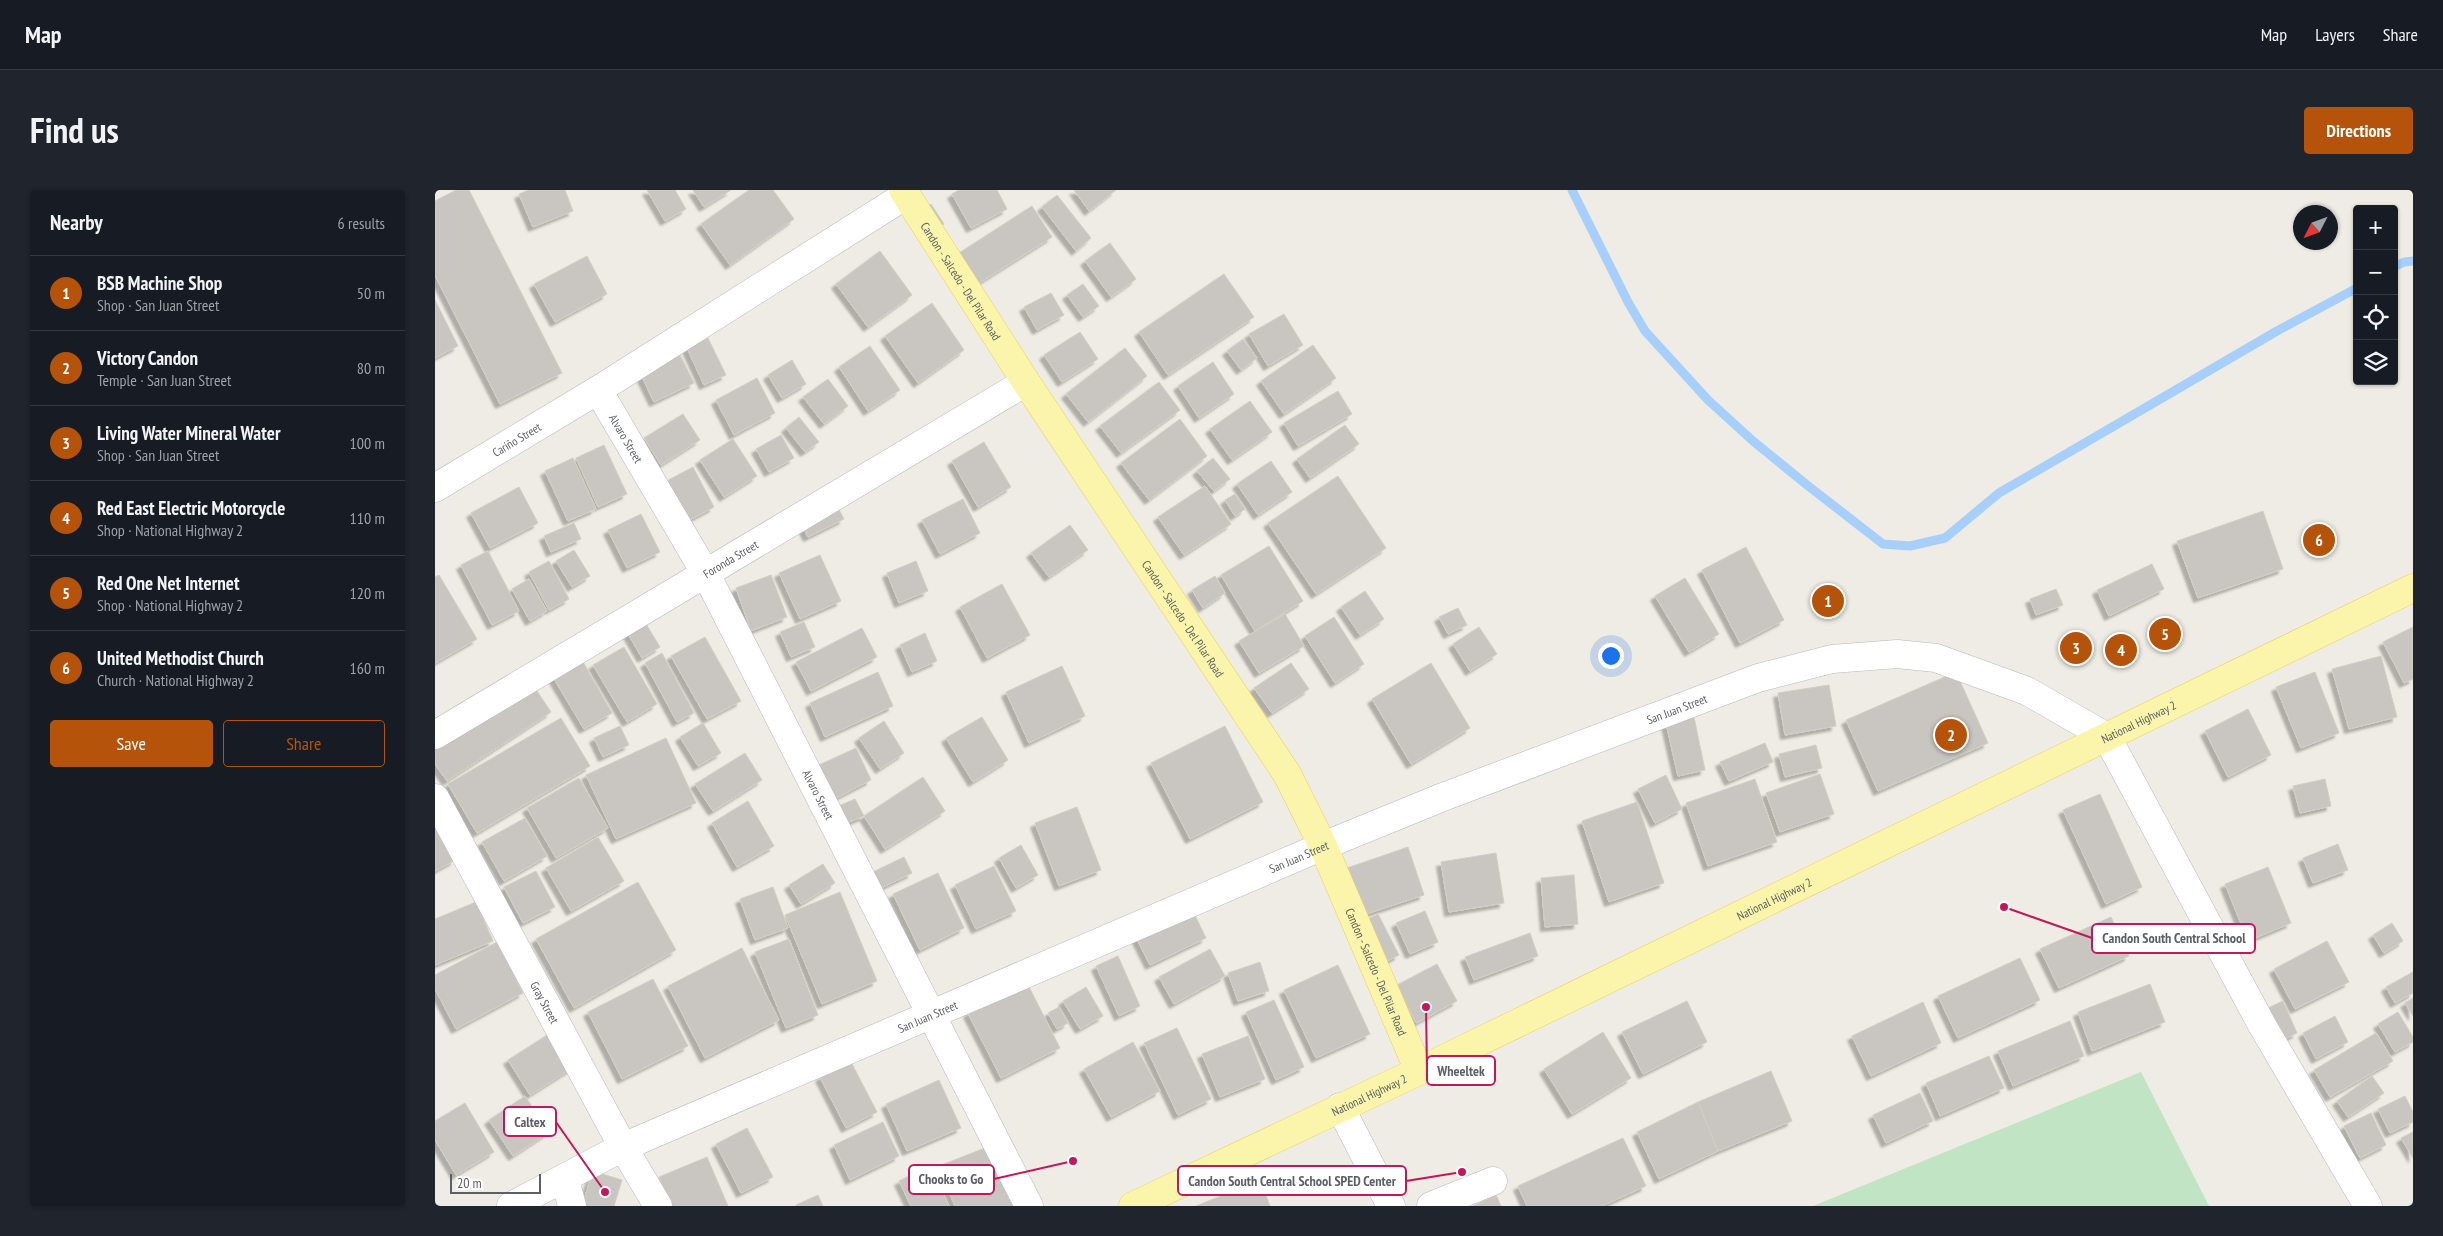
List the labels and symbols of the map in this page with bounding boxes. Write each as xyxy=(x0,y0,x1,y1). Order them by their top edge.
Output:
north arrow xyxy=(2293,205,2338,250)
street label: Candon - Salcedo - Del Pilar Road xyxy=(918,219,1005,343)
street label: Alvaro Street xyxy=(606,411,647,466)
street label: Cariño Street xyxy=(489,418,544,459)
pin: 6 xyxy=(2303,521,2335,559)
street label: Foronda Street xyxy=(700,536,761,581)
street label: Candon - Salcedo - Del Pilar Road xyxy=(1139,557,1228,680)
pin: 1 xyxy=(1812,582,1844,620)
pin: 5 xyxy=(2149,615,2181,653)
pin: 3 xyxy=(2060,629,2092,667)
pin: 4 xyxy=(2105,631,2137,669)
your location xyxy=(1598,643,1624,669)
street label: San Juan Street xyxy=(1644,690,1710,727)
street label: National Highway 2 xyxy=(2098,697,2178,746)
pin: 2 xyxy=(1935,716,1967,754)
street label: Alvaro Street xyxy=(800,767,838,823)
street label: San Juan Street xyxy=(1266,837,1331,876)
street label: National Highway 2 xyxy=(1734,874,1814,923)
street label: Candon - Salcedo - Del Pilar Road xyxy=(1343,906,1410,1038)
callout: Candon South Central School xyxy=(2092,924,2255,953)
text: Candon South Central School xyxy=(2102,929,2246,947)
street label: Gray Street xyxy=(528,979,563,1027)
street label: San Juan Street xyxy=(895,996,960,1036)
callout: Wheeltek xyxy=(1427,1056,1495,1085)
text: Wheeltek xyxy=(1436,1062,1485,1080)
street label: National Highway 2 xyxy=(1329,1070,1409,1119)
callout: Caltex xyxy=(504,1107,556,1136)
text: Caltex xyxy=(514,1113,547,1131)
callout: Chooks to Go xyxy=(909,1165,994,1194)
callout: Candon South Central School SPED Center xyxy=(1178,1166,1406,1195)
text: Chooks to Go xyxy=(919,1170,983,1188)
scale bar xyxy=(450,1171,541,1194)
text: Candon South Central School SPED Center xyxy=(1188,1172,1397,1190)

